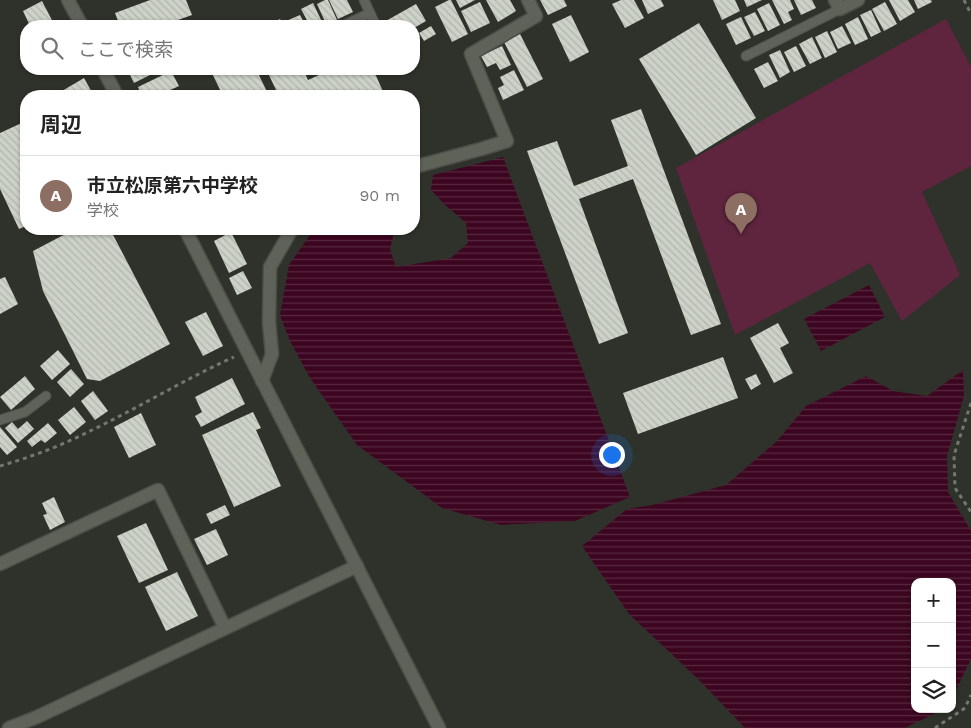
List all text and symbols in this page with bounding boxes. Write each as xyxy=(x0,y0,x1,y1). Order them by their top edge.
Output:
search box xyxy=(20,20,420,75)
icon: search xyxy=(38,34,66,62)
text: ここで検索 xyxy=(78,38,173,61)
text: 周辺 xyxy=(40,112,82,137)
text: 市立松原第六中学校 xyxy=(87,174,258,197)
text: A xyxy=(51,186,61,205)
text: 90 m xyxy=(359,186,400,205)
pin: A xyxy=(725,193,757,234)
text: 学校 xyxy=(87,201,119,220)
your location xyxy=(599,442,625,468)
map controls xyxy=(911,578,956,713)
button: + xyxy=(911,578,956,623)
button: − xyxy=(911,623,956,668)
button: layers xyxy=(911,668,956,713)

